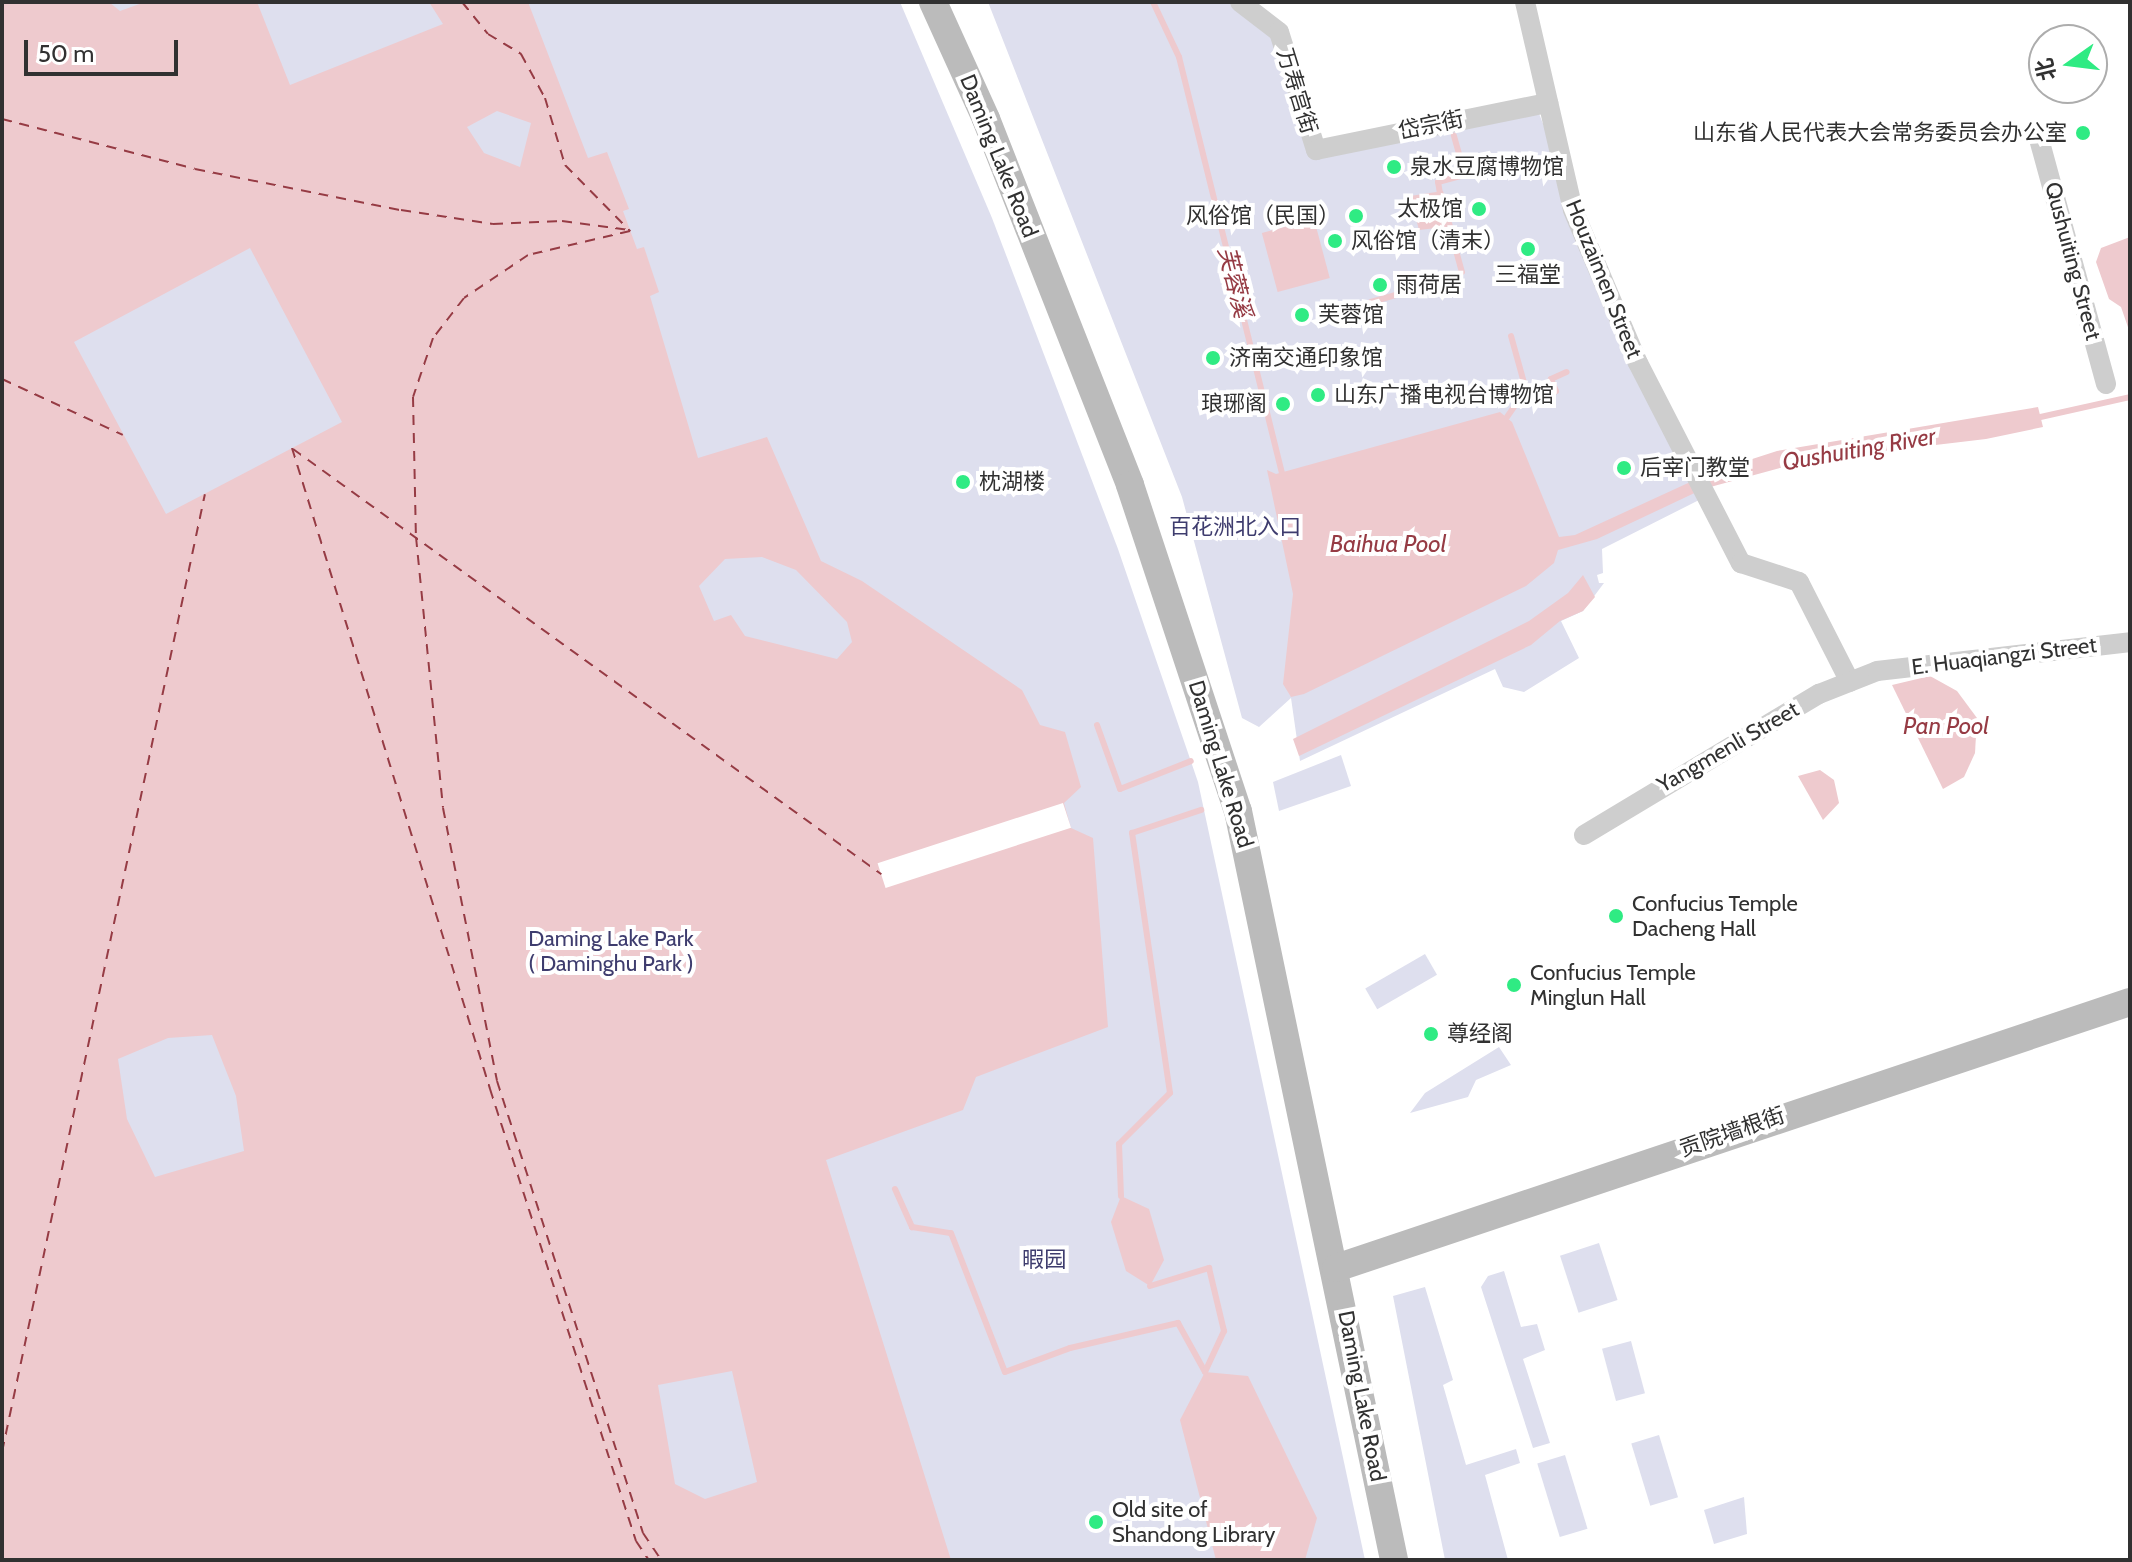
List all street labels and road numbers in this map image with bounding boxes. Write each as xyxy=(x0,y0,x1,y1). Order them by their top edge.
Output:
street label: 万寿宫街 xyxy=(1272,45,1322,137)
street label: Daming Lake Road xyxy=(954,71,1044,241)
street label: 岱宗街 xyxy=(1396,105,1466,145)
street label: Qushuiting Street xyxy=(2039,179,2107,343)
street label: Houzaimen Street xyxy=(1560,196,1648,362)
street label: E. Huaqiangzi Street xyxy=(1910,632,2098,680)
street label: Daming Lake Road xyxy=(1183,677,1259,851)
street label: Yangmenli Street xyxy=(1653,696,1803,798)
street label: 贡院墙根街 xyxy=(1676,1102,1788,1162)
street label: Daming Lake Road xyxy=(1332,1308,1392,1484)

